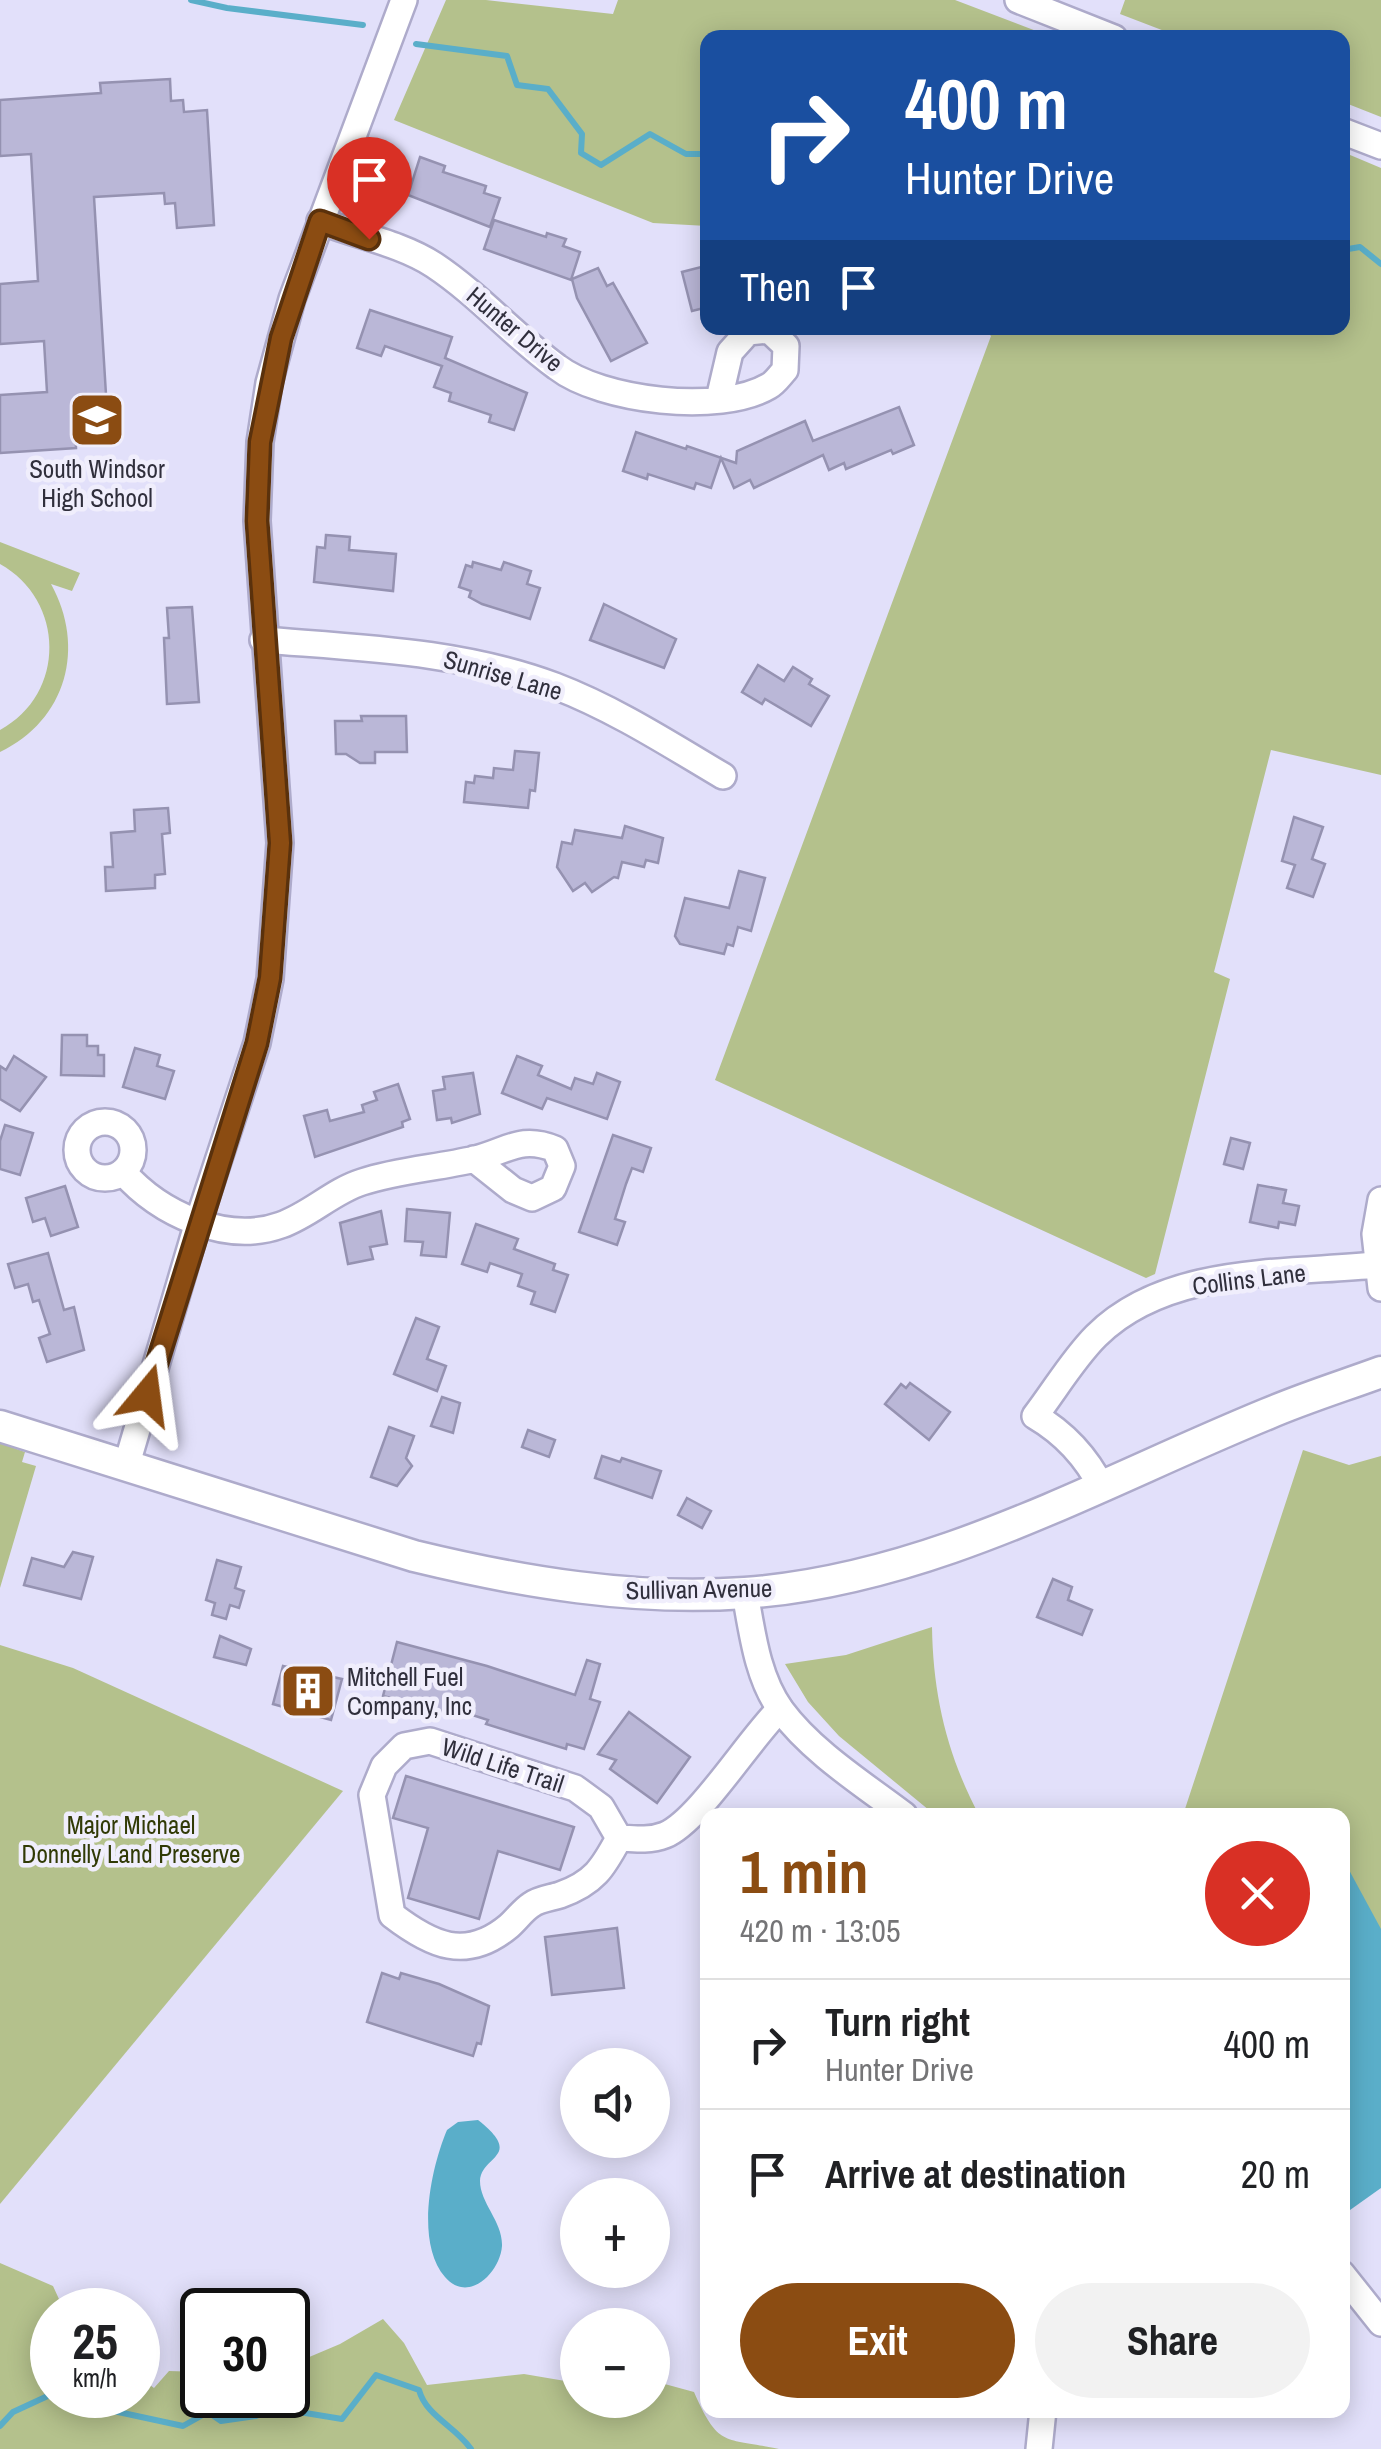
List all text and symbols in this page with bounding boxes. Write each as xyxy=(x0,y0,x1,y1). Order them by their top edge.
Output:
text: 400 m xyxy=(905,57,1068,151)
icon: right xyxy=(740,70,870,200)
pin xyxy=(327,137,412,240)
text: Hunter Drive xyxy=(905,147,1114,208)
icon: arrive xyxy=(342,152,397,207)
icon: arrive xyxy=(831,260,886,315)
text: Then xyxy=(740,262,811,313)
street label: Hunter Drive xyxy=(460,279,570,379)
school or university icon: South Windsor High School xyxy=(67,390,127,450)
place label: South Windsor High School xyxy=(29,452,165,515)
street label: Sunrise Lane xyxy=(440,642,566,708)
street label: Collins Lane xyxy=(1190,1255,1308,1303)
position arrow xyxy=(95,1343,199,1447)
street label: Sullivan Avenue xyxy=(625,1571,773,1607)
place label: Mitchell Fuel Company, Inc xyxy=(347,1660,472,1723)
building icon: Mitchell Fuel Company, Inc xyxy=(278,1661,338,1721)
street label: Wild Life Trail xyxy=(438,1729,568,1801)
park label: Major Michael Donnelly Land Preserve xyxy=(22,1808,240,1871)
text: 1 min xyxy=(740,1831,869,1912)
button: close xyxy=(1205,1841,1310,1946)
text: 420 m · 13:05 xyxy=(740,1909,900,1952)
text: Turn right xyxy=(825,1997,970,2048)
icon: right xyxy=(740,2017,795,2072)
text: 400 m xyxy=(1223,2019,1310,2070)
map controls xyxy=(560,2048,670,2418)
button: sound xyxy=(560,2048,670,2158)
text: Hunter Drive xyxy=(825,2048,974,2091)
icon: arrive xyxy=(740,2147,795,2202)
text: Arrive at destination xyxy=(825,2149,1126,2200)
text: 20 m xyxy=(1241,2149,1310,2200)
button: + xyxy=(560,2178,670,2288)
button: Exit xyxy=(740,2283,1015,2398)
button: Share xyxy=(1035,2283,1310,2398)
speed limit sign: 30 xyxy=(180,2288,310,2418)
text: 25 xyxy=(72,2307,118,2375)
button: − xyxy=(560,2308,670,2418)
text: km/h xyxy=(73,2361,117,2395)

